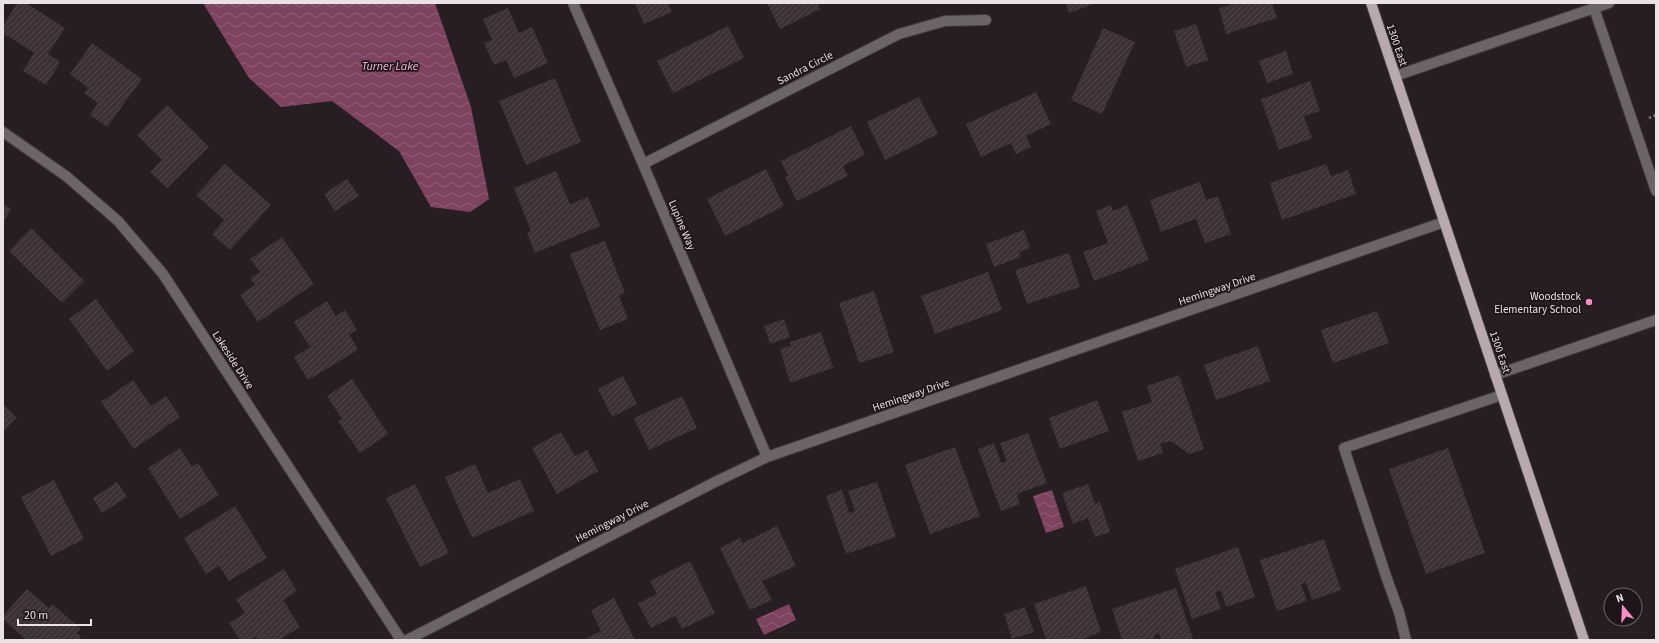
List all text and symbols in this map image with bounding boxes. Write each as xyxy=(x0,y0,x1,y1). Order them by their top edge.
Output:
street label: 1300 East xyxy=(1383,22,1411,68)
street label: Sandra Circle xyxy=(775,47,836,88)
water label: Turner Lake xyxy=(362,58,419,75)
street label: Lupine Way xyxy=(665,198,699,252)
street label: Hemingway Drive xyxy=(1177,269,1258,309)
place label: Woodstock Elementary School xyxy=(1494,289,1582,317)
marker: Woodstock Elementary School xyxy=(1584,297,1594,307)
street label: Lakeside Drive xyxy=(209,328,258,392)
street label: 1300 East xyxy=(1486,329,1514,375)
street label: Hemingway Drive xyxy=(871,375,952,415)
street label: Hemingway Drive xyxy=(573,496,652,546)
north arrow xyxy=(1603,587,1643,627)
text: N xyxy=(1614,590,1626,606)
scale bar xyxy=(18,601,91,627)
text: 20 m xyxy=(24,607,48,624)

